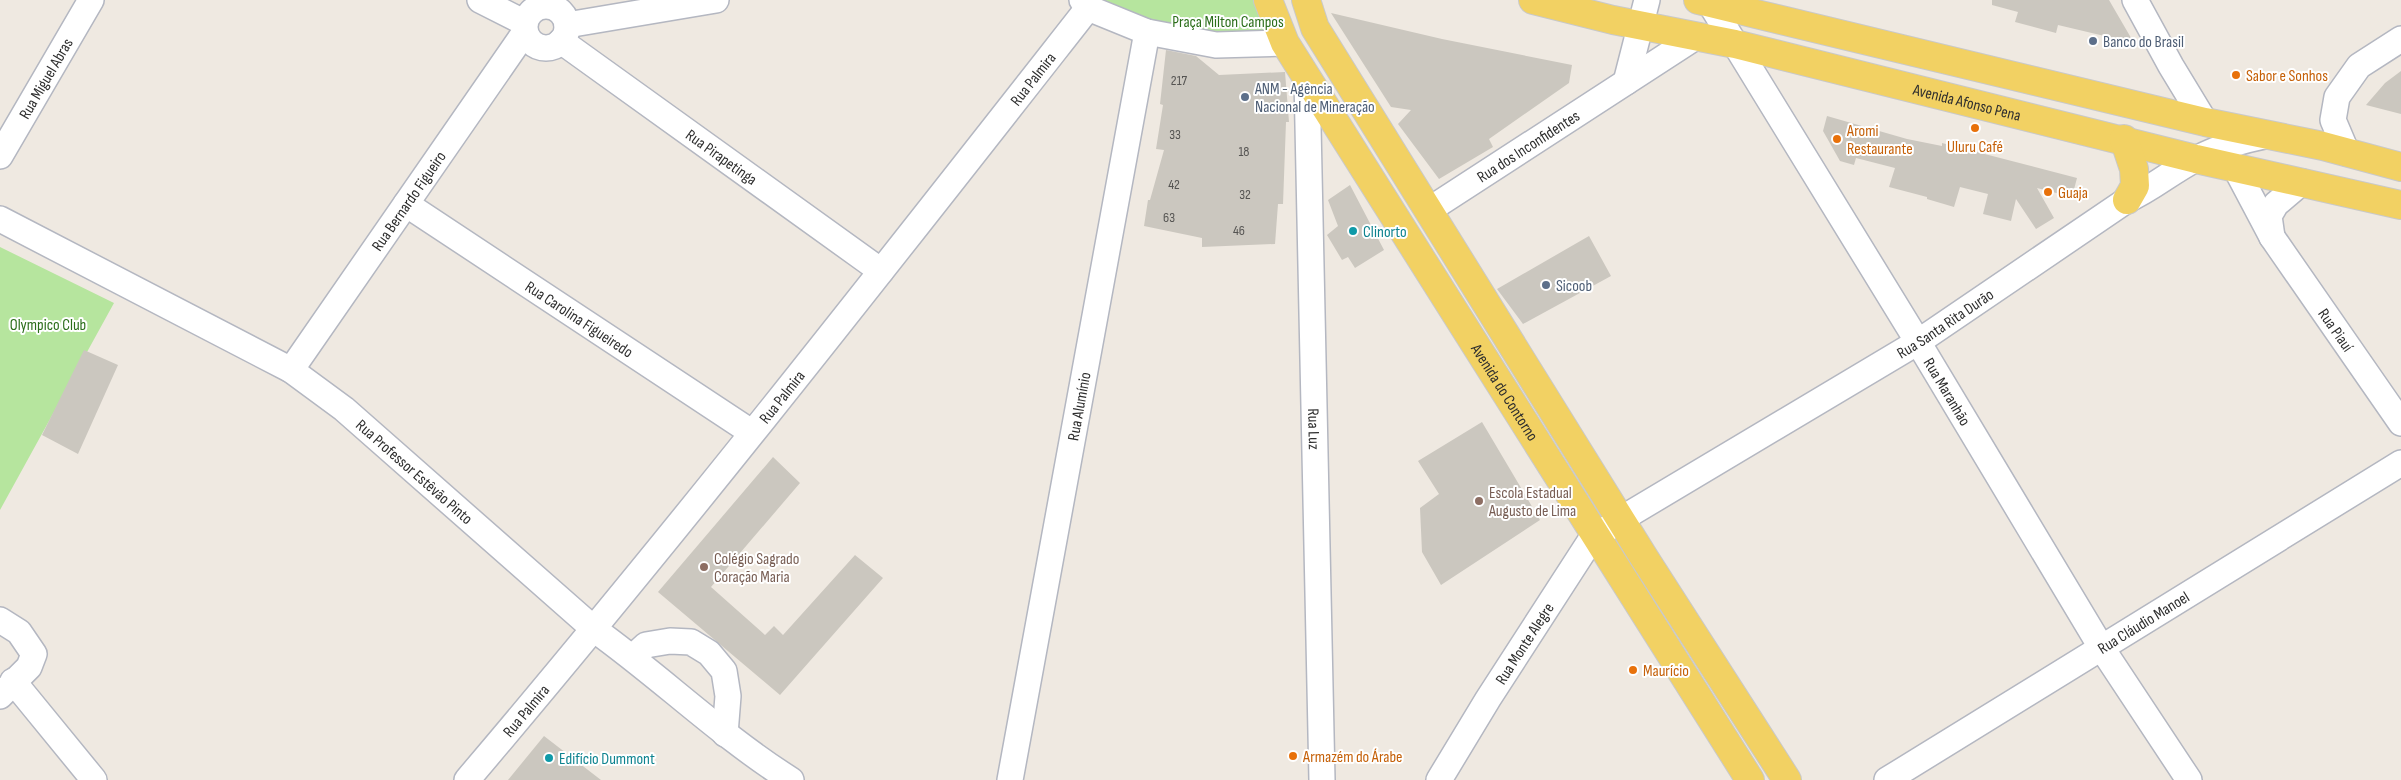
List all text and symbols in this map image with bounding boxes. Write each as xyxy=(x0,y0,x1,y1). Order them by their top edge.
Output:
park label: Praça Milton Campos xyxy=(1172,13,1284,32)
place label: Banco do Brasil xyxy=(2103,33,2184,52)
street label: Rua Miguel Abras xyxy=(16,35,78,123)
marker: Banco do Brasil xyxy=(2087,35,2099,47)
street label: Rua Palmira xyxy=(1007,49,1060,110)
place label: Sabor e Sonhos xyxy=(2246,67,2328,86)
marker: Sabor e Sonhos xyxy=(2230,69,2242,81)
house number: 217 xyxy=(1171,72,1188,89)
place label: ANM - Agência Nacional de Mineração xyxy=(1254,80,1375,117)
street label: Avenida Afonso Pena xyxy=(1910,81,2023,126)
marker: ANM - Agência Nacional de Mineração xyxy=(1239,91,1251,103)
street label: Rua dos Inconfidentes xyxy=(1474,107,1584,187)
place label: Aromi Restaurante xyxy=(1846,122,1913,159)
marker: Uluru Café xyxy=(1969,122,1981,134)
street label: Rua Pirapetinga xyxy=(682,126,760,190)
house number: 33 xyxy=(1169,126,1181,143)
marker: Aromi Restaurante xyxy=(1831,133,1843,145)
place label: Uluru Café xyxy=(1947,138,2003,157)
house number: 18 xyxy=(1238,143,1250,160)
street label: Rua Bernardo Figueiro xyxy=(368,148,451,255)
house number: 42 xyxy=(1168,176,1180,193)
place label: Guaja xyxy=(2058,184,2088,203)
house number: 32 xyxy=(1239,186,1251,203)
marker: Guaja xyxy=(2042,186,2054,198)
house number: 63 xyxy=(1163,209,1175,226)
house number: 46 xyxy=(1233,222,1245,239)
place label: Clinorto xyxy=(1363,223,1407,242)
marker: Clinorto xyxy=(1347,225,1359,237)
street label: Rua Carolina Figueiredo xyxy=(521,277,636,362)
place label: Sicoob xyxy=(1556,277,1592,296)
marker: Sicoob xyxy=(1540,279,1552,291)
street label: Rua Santa Rita Durão xyxy=(1894,286,1998,363)
street label: Rua Piauí xyxy=(2313,305,2357,356)
park label: Olympico Club xyxy=(10,316,86,335)
street label: Avenida do Contorno xyxy=(1466,340,1542,445)
street label: Rua Maranhão xyxy=(1919,355,1974,430)
street label: Rua Palmira xyxy=(756,367,810,428)
street label: Rua Alumínio xyxy=(1064,371,1096,442)
street label: Rua Luz xyxy=(1303,408,1323,450)
street label: Rua Professor Estêvão Pinto xyxy=(352,416,476,529)
place label: Escola Estadual Augusto de Lima xyxy=(1488,484,1576,521)
marker: Escola Estadual Augusto de Lima xyxy=(1473,495,1485,507)
place label: Colégio Sagrado Coração Maria xyxy=(714,550,799,587)
marker: Colégio Sagrado Coração Maria xyxy=(698,561,710,573)
street label: Rua Cláudio Manoel xyxy=(2095,588,2193,659)
street label: Rua Monte Alegre xyxy=(1492,600,1559,688)
place label: Maurício xyxy=(1643,662,1689,681)
marker: Maurício xyxy=(1627,664,1639,676)
street label: Rua Palmira xyxy=(500,681,554,741)
place label: Armazém do Árabe xyxy=(1302,748,1403,767)
place label: Edifício Dummont xyxy=(559,750,655,769)
marker: Armazém do Árabe xyxy=(1287,750,1299,762)
marker: Edifício Dummont xyxy=(543,752,555,764)

